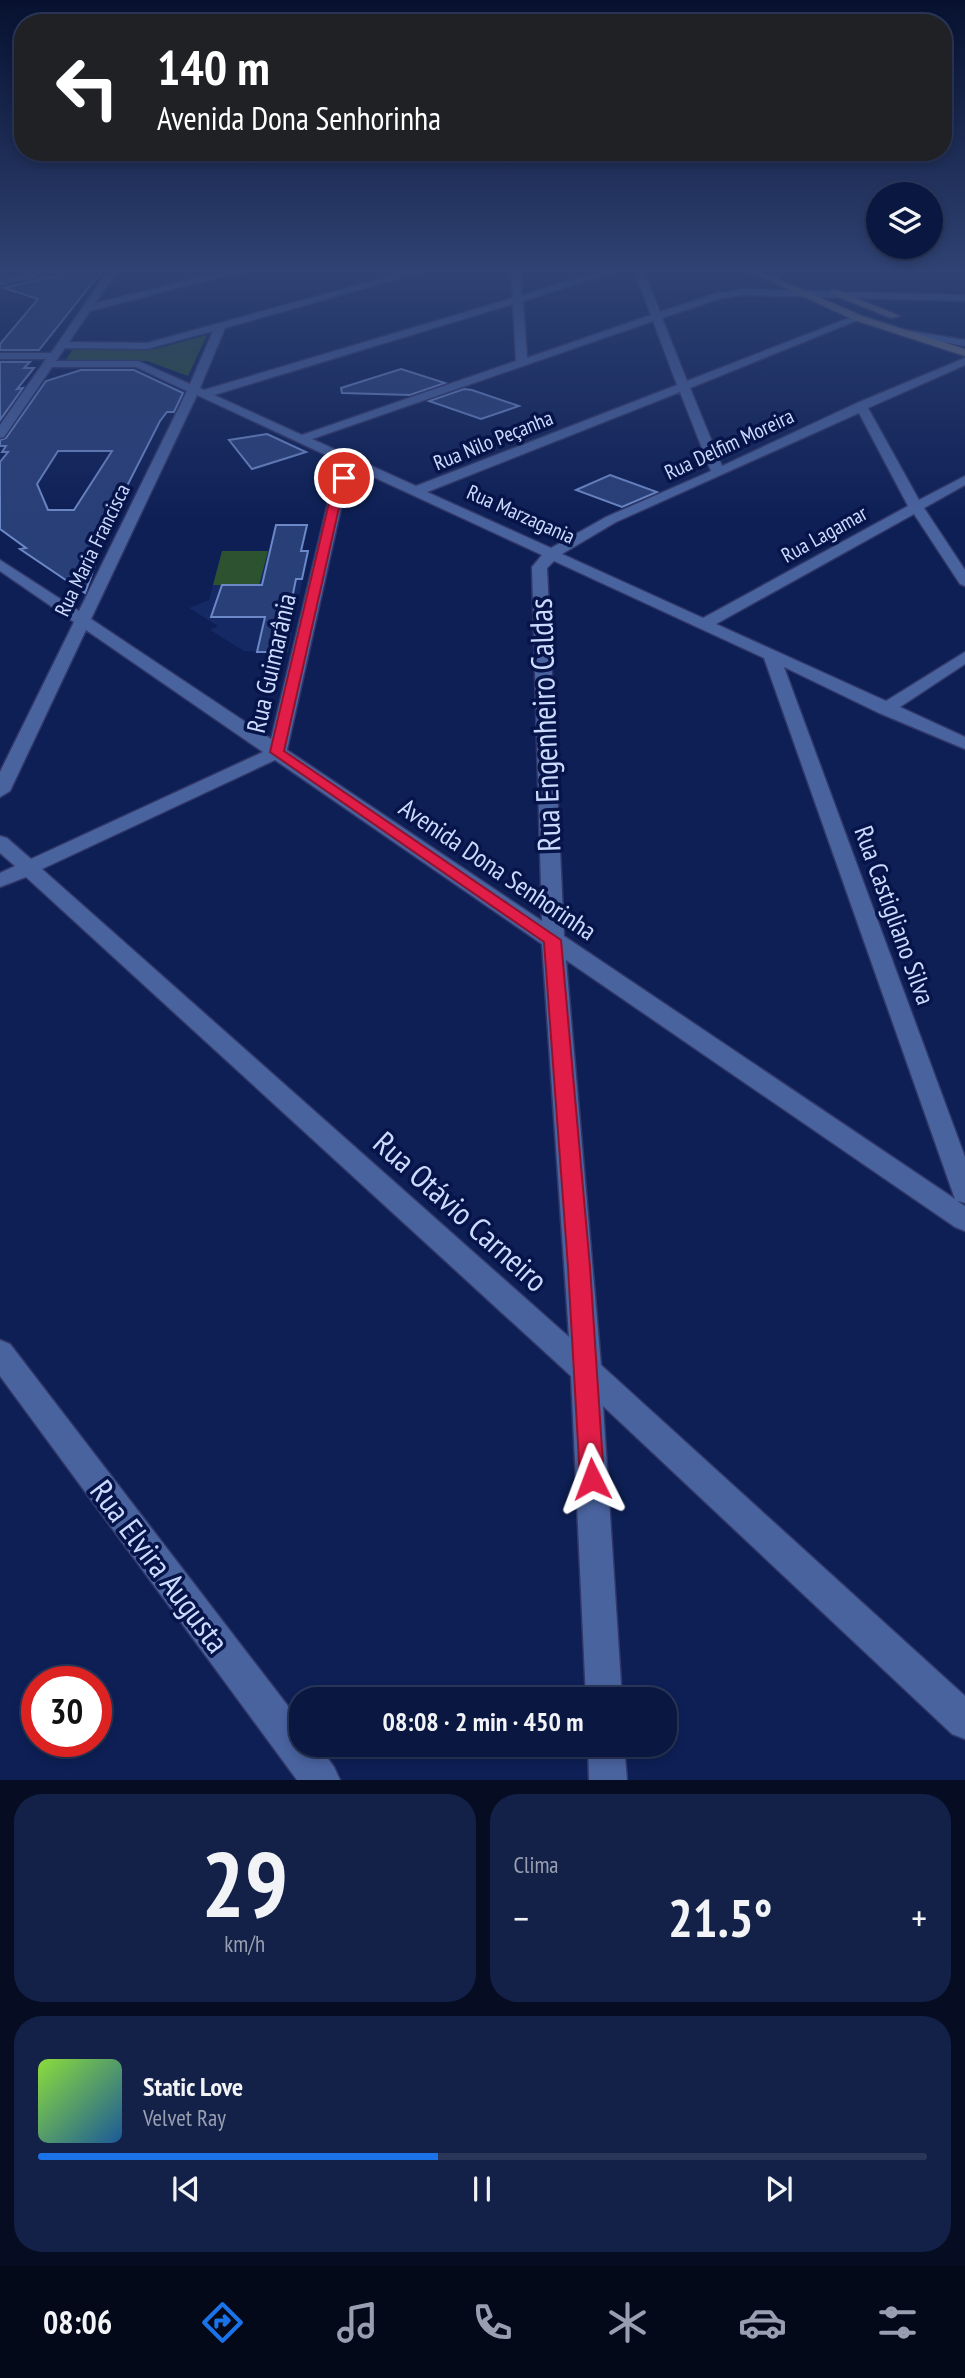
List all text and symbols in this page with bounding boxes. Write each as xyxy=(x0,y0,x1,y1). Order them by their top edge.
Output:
text: 140 m xyxy=(157,35,270,99)
icon: left xyxy=(42,42,133,133)
text: Avenida Dona Senhorinha xyxy=(157,97,441,139)
map controls xyxy=(866,182,943,259)
button: layers xyxy=(866,182,943,259)
street label: Rua Delfim Moreira xyxy=(660,402,798,486)
street label: Rua Nilo Peçanha xyxy=(429,404,557,476)
pin xyxy=(314,448,374,508)
icon: arrive xyxy=(325,459,363,497)
street label: Rua Marzagania xyxy=(463,478,579,550)
street label: Rua Maria Francisca xyxy=(48,479,136,621)
street label: Rua Lagamar xyxy=(776,499,872,569)
street label: Rua Guimarânia xyxy=(239,590,303,736)
street label: Rua Engenheiro Caldas xyxy=(519,598,569,852)
street label: Avenida Dona Senhorinha xyxy=(393,791,603,947)
street label: Rua Castigliano Silva xyxy=(847,821,943,1009)
street label: Rua Otávio Carneiro xyxy=(365,1122,557,1300)
position arrow xyxy=(555,1442,629,1516)
street label: Rua Elvira Augusta xyxy=(81,1471,239,1661)
speed limit sign: 30 xyxy=(21,1666,112,1757)
text: 08:08 · 2 min · 450 m xyxy=(383,1705,583,1738)
text: 29 xyxy=(201,1824,288,1942)
text: Clima xyxy=(514,1850,559,1879)
text: 21.5° xyxy=(668,1884,773,1951)
text: − xyxy=(514,1893,529,1942)
text: + xyxy=(911,1893,927,1942)
text: km/h xyxy=(224,1929,265,1958)
text: Static Love xyxy=(143,2070,243,2103)
text: Velvet Ray xyxy=(143,2103,226,2132)
icon: previous xyxy=(167,2170,205,2208)
icon: pause xyxy=(463,2170,501,2208)
icon: next xyxy=(760,2170,798,2208)
icon: directions xyxy=(198,2298,247,2347)
icon: music xyxy=(333,2298,382,2347)
icon: phone xyxy=(468,2298,517,2347)
icon: climate xyxy=(603,2298,652,2347)
icon: car xyxy=(738,2298,787,2347)
icon: filters xyxy=(873,2298,922,2347)
text: 08:06 xyxy=(43,2301,112,2343)

